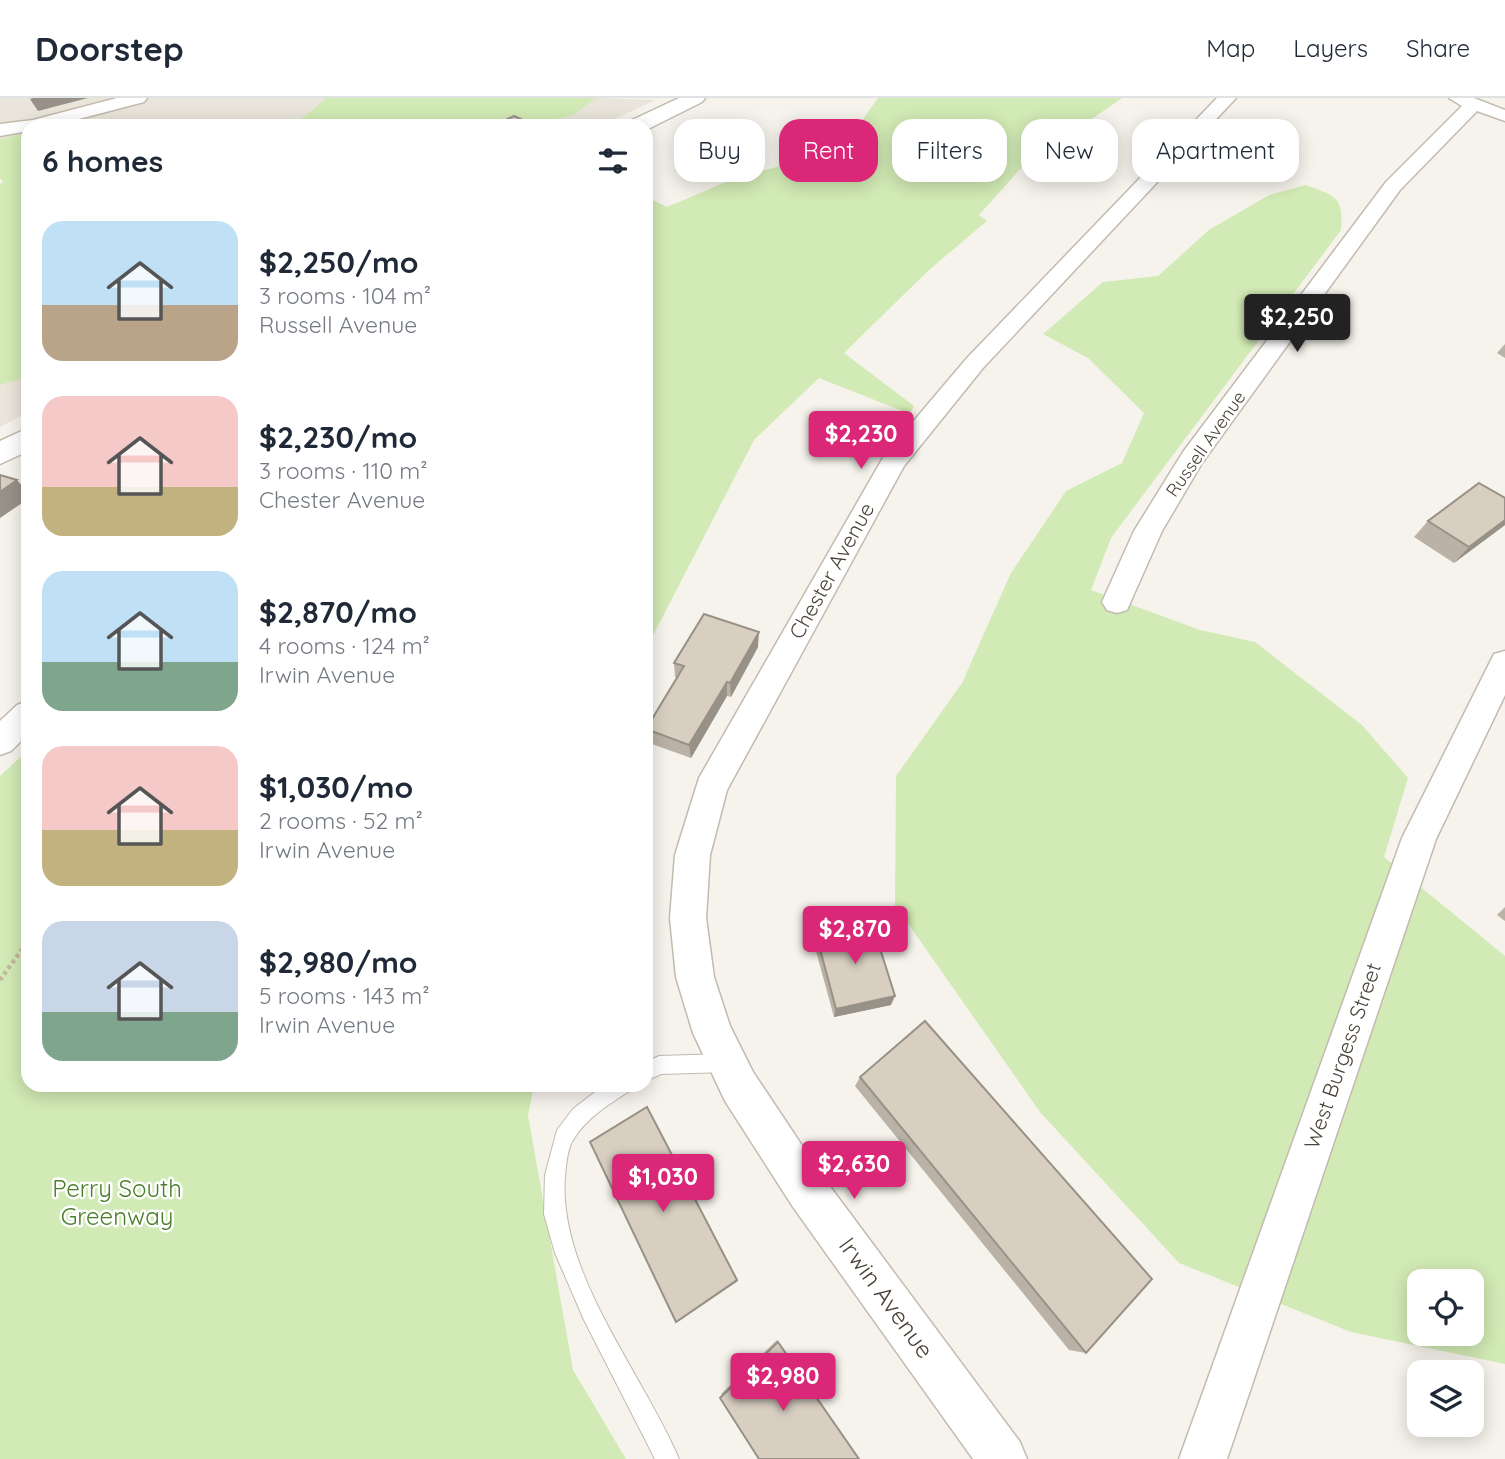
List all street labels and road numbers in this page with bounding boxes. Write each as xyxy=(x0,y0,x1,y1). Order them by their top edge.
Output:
street label: Russell Avenue xyxy=(1161,386,1251,501)
street label: Chester Avenue xyxy=(783,498,879,643)
street label: West Burgess Street xyxy=(1298,959,1386,1152)
street label: Irwin Avenue xyxy=(833,1231,941,1364)

